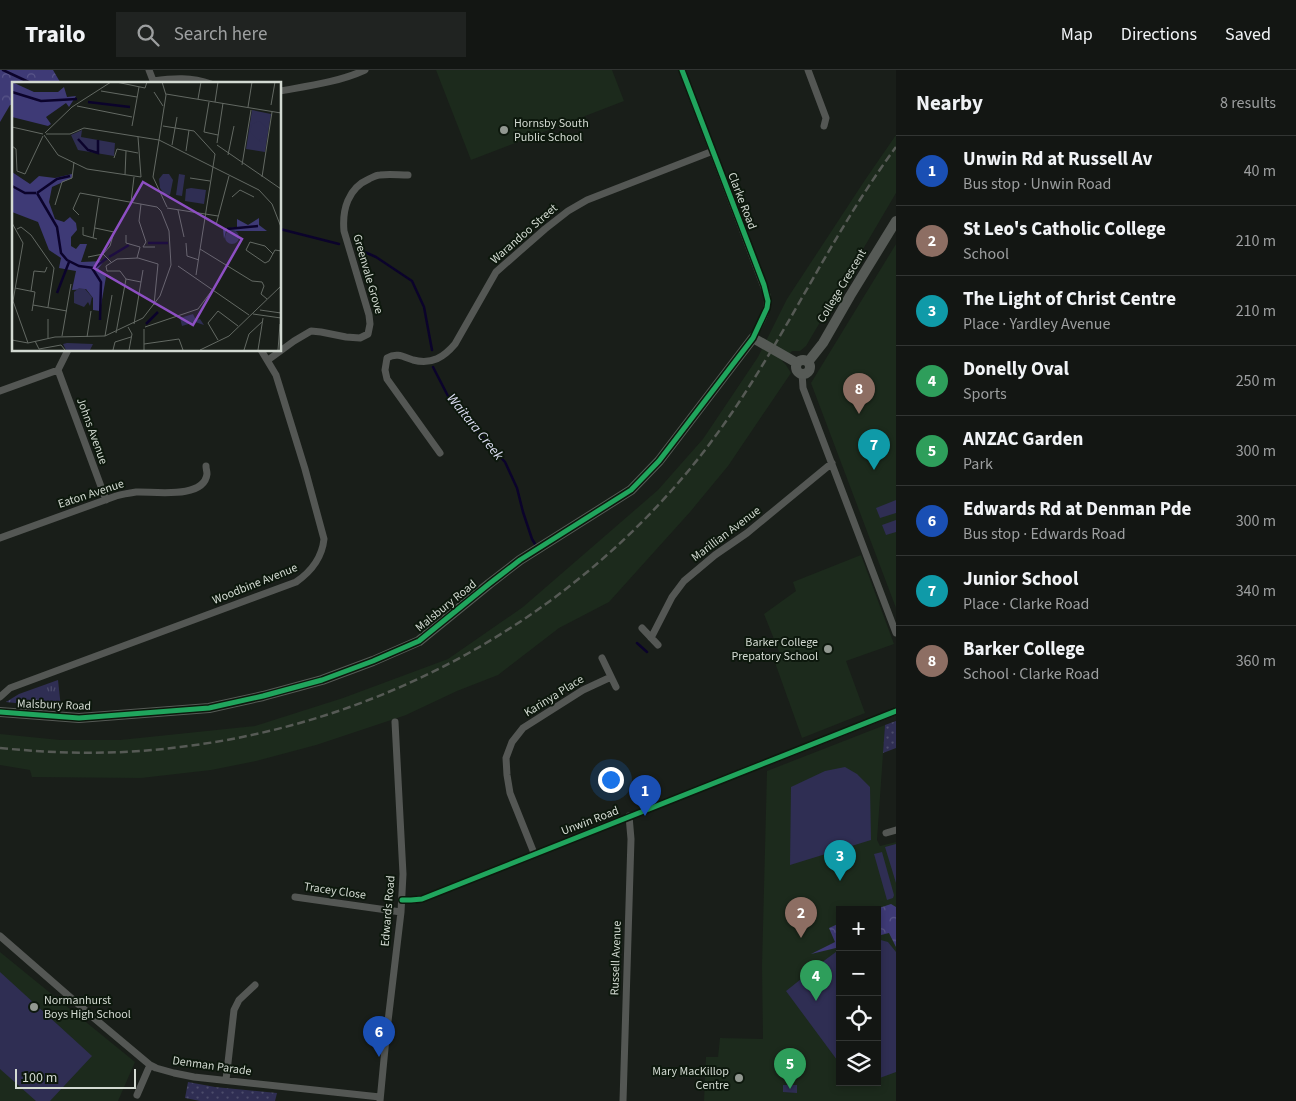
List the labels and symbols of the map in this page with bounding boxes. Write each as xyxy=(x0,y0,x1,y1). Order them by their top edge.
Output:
inset map xyxy=(12,82,281,351)
place label: Hornsby South Public School xyxy=(514,115,589,146)
marker: Hornsby South Public School xyxy=(498,124,510,136)
street label: Clarke Road xyxy=(723,170,761,232)
street label: Warandoo Street xyxy=(487,200,561,268)
street label: Greenvale Grove xyxy=(349,232,388,316)
street label: College Crescent xyxy=(813,246,871,326)
pin: 8 xyxy=(843,373,875,414)
water label: Waitara Creek xyxy=(442,389,508,465)
street label: Johns Avenue xyxy=(72,395,112,467)
pin: 7 xyxy=(858,429,890,470)
street label: Eaton Avenue xyxy=(56,475,126,513)
street label: Marillian Avenue xyxy=(688,502,764,566)
street label: Woodbine Avenue xyxy=(210,559,300,609)
street label: Malsbury Road xyxy=(412,576,480,636)
place label: Barker College Prepatory School xyxy=(731,634,818,665)
marker: Barker College Prepatory School xyxy=(822,643,834,655)
street label: Karinya Place xyxy=(521,671,587,721)
street label: Malsbury Road xyxy=(17,695,91,715)
your location xyxy=(598,767,624,793)
pin: 1 xyxy=(629,775,661,816)
street label: Unwin Road xyxy=(559,802,621,840)
pin: 3 xyxy=(824,840,856,881)
street label: Edwards Road xyxy=(376,875,400,947)
street label: Tracey Close xyxy=(303,878,367,904)
pin: 2 xyxy=(785,897,817,938)
street label: Russell Avenue xyxy=(606,920,626,996)
pin: 4 xyxy=(800,960,832,1001)
place label: Normanhurst Boys High School xyxy=(44,992,131,1023)
marker: Normanhurst Boys High School xyxy=(28,1001,40,1013)
pin: 6 xyxy=(363,1016,395,1057)
pin: 5 xyxy=(774,1048,806,1089)
street label: Denman Parade xyxy=(171,1052,253,1080)
place label: Mary MacKillop Centre xyxy=(652,1063,729,1094)
scale bar xyxy=(15,1066,136,1089)
marker: Mary MacKillop Centre xyxy=(733,1072,745,1084)

